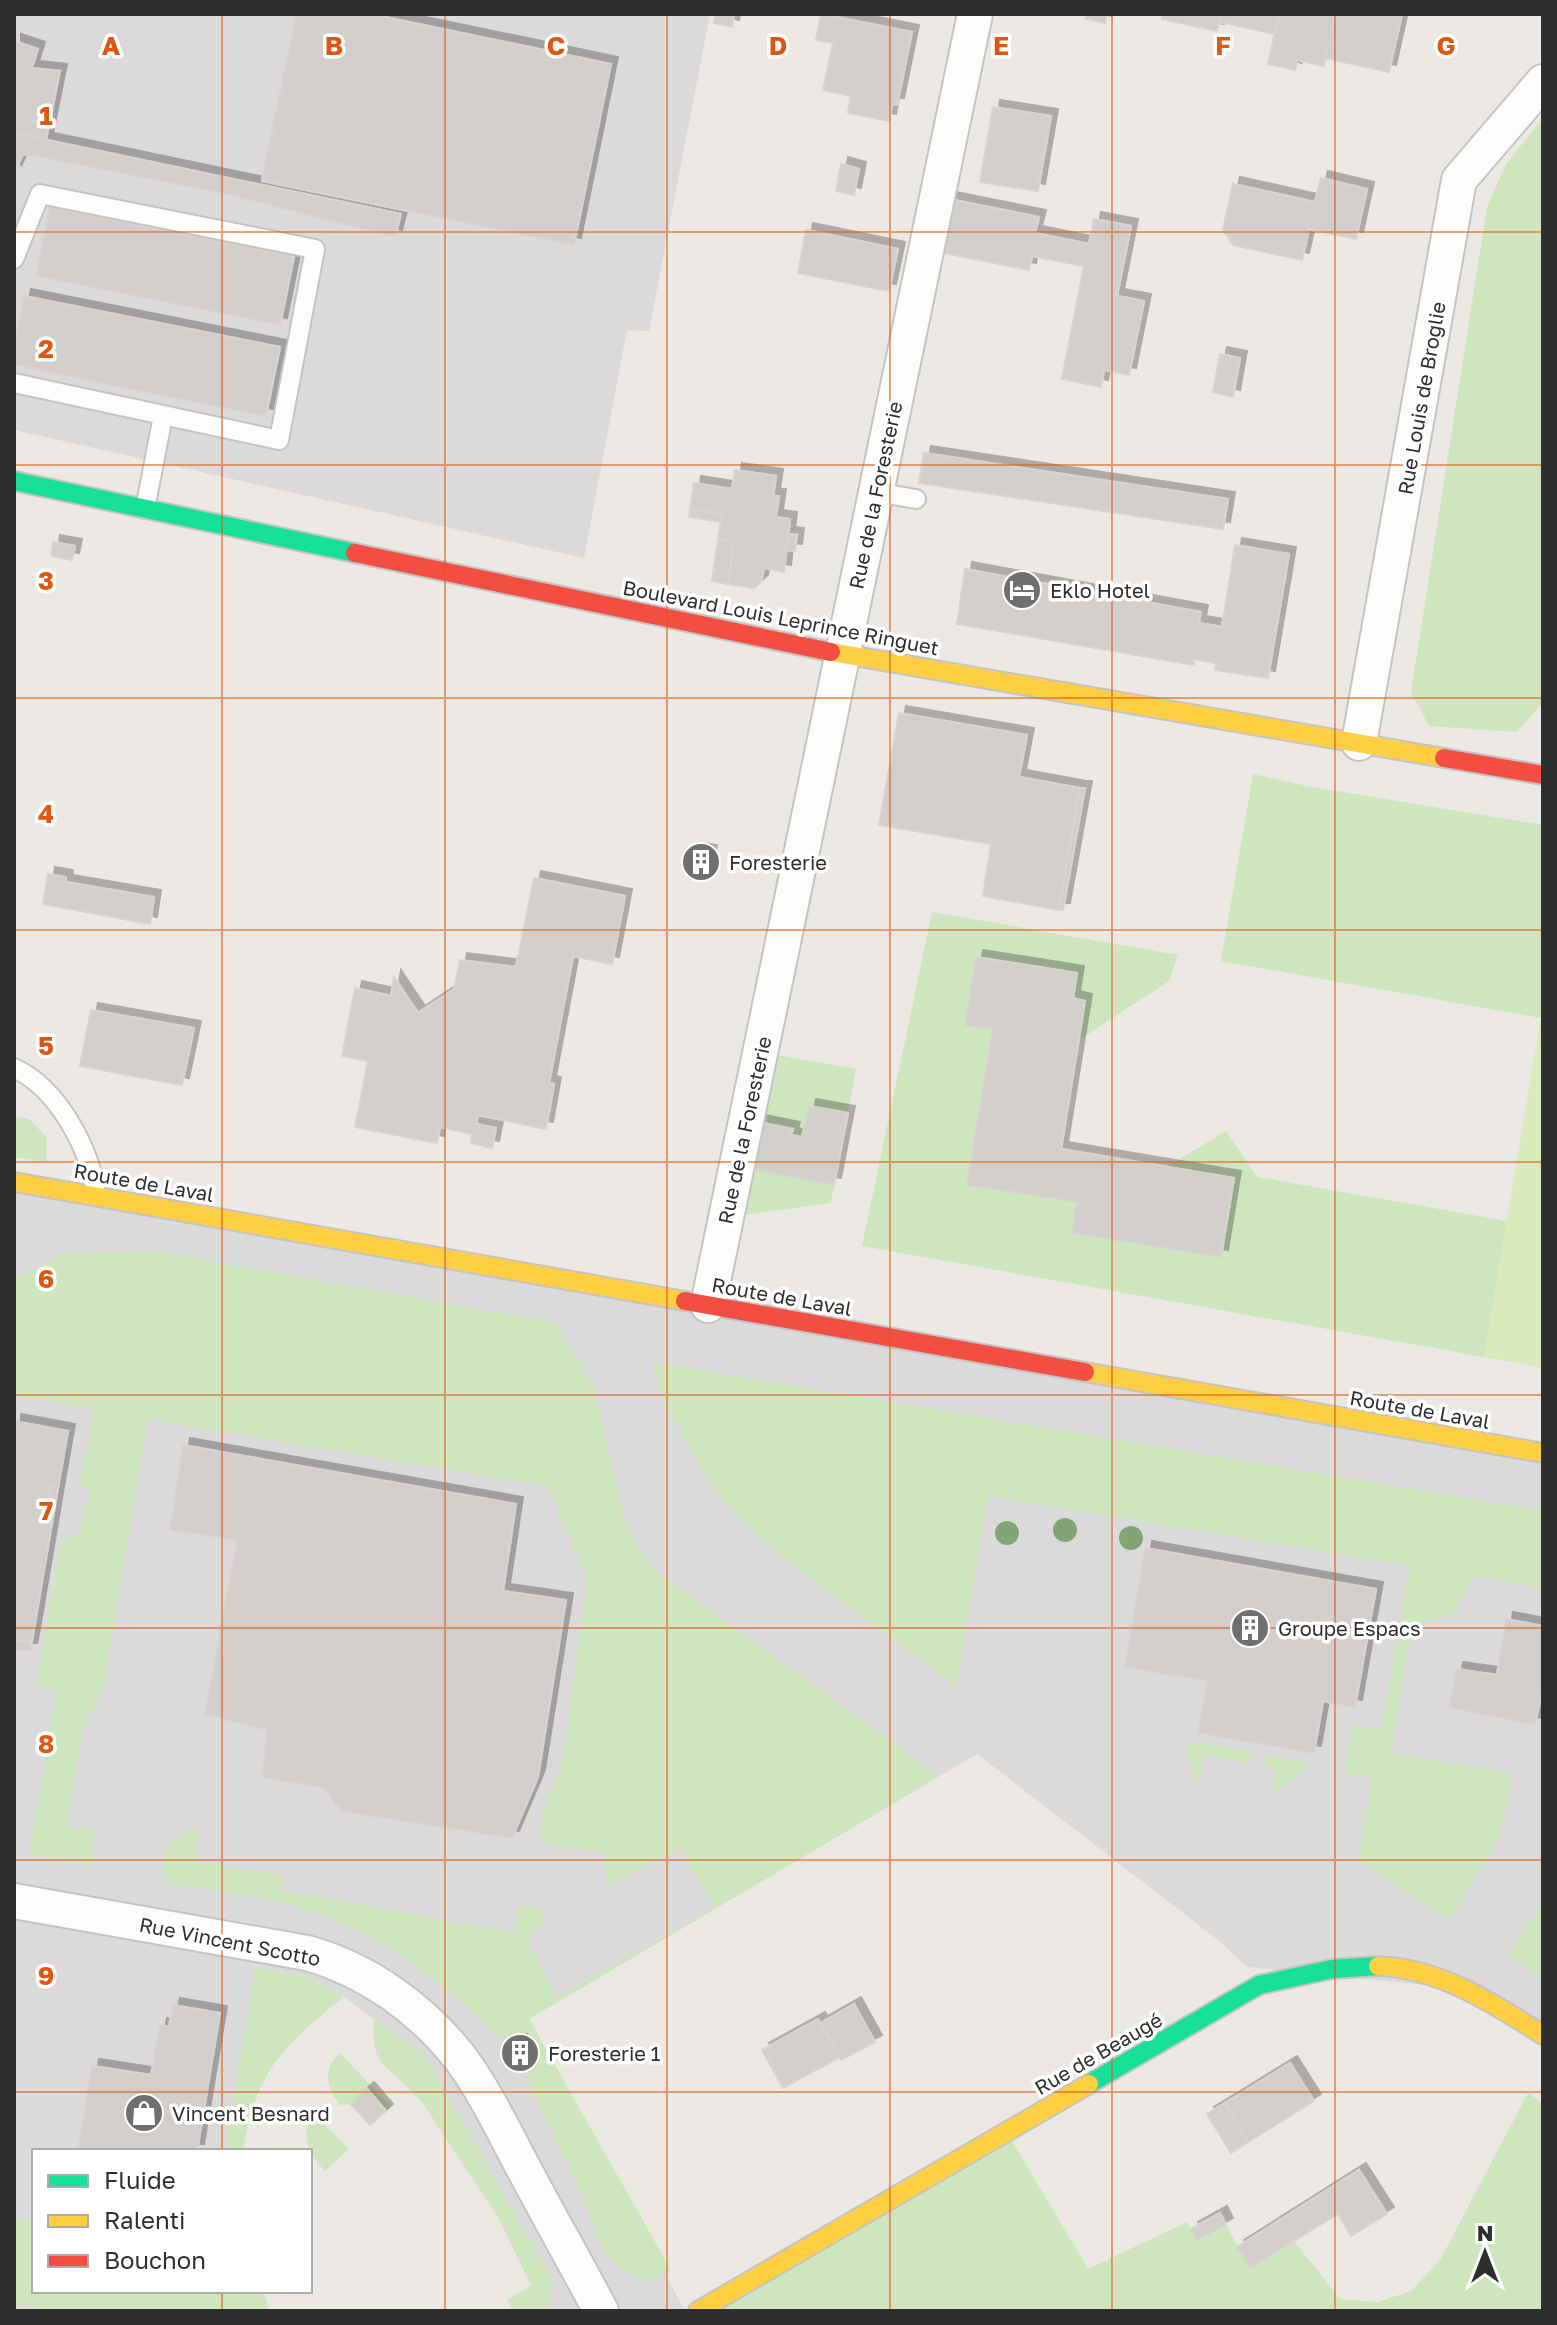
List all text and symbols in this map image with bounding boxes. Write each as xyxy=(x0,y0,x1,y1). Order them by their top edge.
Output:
text: A xyxy=(102,30,121,61)
text: B xyxy=(325,30,343,61)
text: C xyxy=(547,30,565,61)
text: D xyxy=(769,30,787,61)
text: E xyxy=(993,30,1009,61)
text: F xyxy=(1215,30,1231,61)
text: G xyxy=(1436,30,1456,61)
text: 1 xyxy=(39,100,53,131)
street label: Rue Louis de Broglie xyxy=(1392,300,1450,496)
text: 2 xyxy=(38,333,54,364)
street label: Rue de la Foresterie xyxy=(843,399,907,591)
text: 3 xyxy=(38,565,54,596)
hotel icon: Eklo Hotel xyxy=(1001,569,1043,611)
street label: Boulevard Louis Leprince Ringuet xyxy=(621,575,941,659)
place label: Eklo Hotel xyxy=(1050,578,1150,602)
text: 4 xyxy=(38,798,54,829)
building icon: Foresterie xyxy=(680,841,722,883)
place label: Foresterie xyxy=(729,850,827,874)
text: 5 xyxy=(38,1030,54,1061)
street label: Rue de la Foresterie xyxy=(712,1034,776,1226)
street label: Route de Laval xyxy=(72,1158,216,1206)
text: 6 xyxy=(38,1263,54,1294)
street label: Route de Laval xyxy=(710,1272,854,1320)
street label: Route de Laval xyxy=(1348,1385,1492,1433)
text: 7 xyxy=(39,1495,53,1526)
building icon: Groupe Espacs xyxy=(1229,1607,1271,1649)
place label: Groupe Espacs xyxy=(1278,1616,1421,1640)
text: 8 xyxy=(38,1728,54,1759)
street label: Rue Vincent Scotto xyxy=(137,1912,323,1970)
text: 9 xyxy=(38,1960,54,1991)
street label: Rue de Beaugé xyxy=(1030,2007,1166,2099)
building icon: Foresterie 1 xyxy=(499,2032,541,2074)
place label: Foresterie 1 xyxy=(548,2041,661,2065)
shop icon: Vincent Besnard xyxy=(123,2092,165,2134)
place label: Vincent Besnard xyxy=(172,2101,330,2125)
legend xyxy=(32,2149,312,2293)
text: Fluide xyxy=(104,2165,176,2194)
text: Ralenti xyxy=(104,2205,186,2234)
north arrow xyxy=(1445,2213,1525,2293)
text: N xyxy=(1477,2219,1493,2246)
text: Bouchon xyxy=(104,2245,206,2274)

